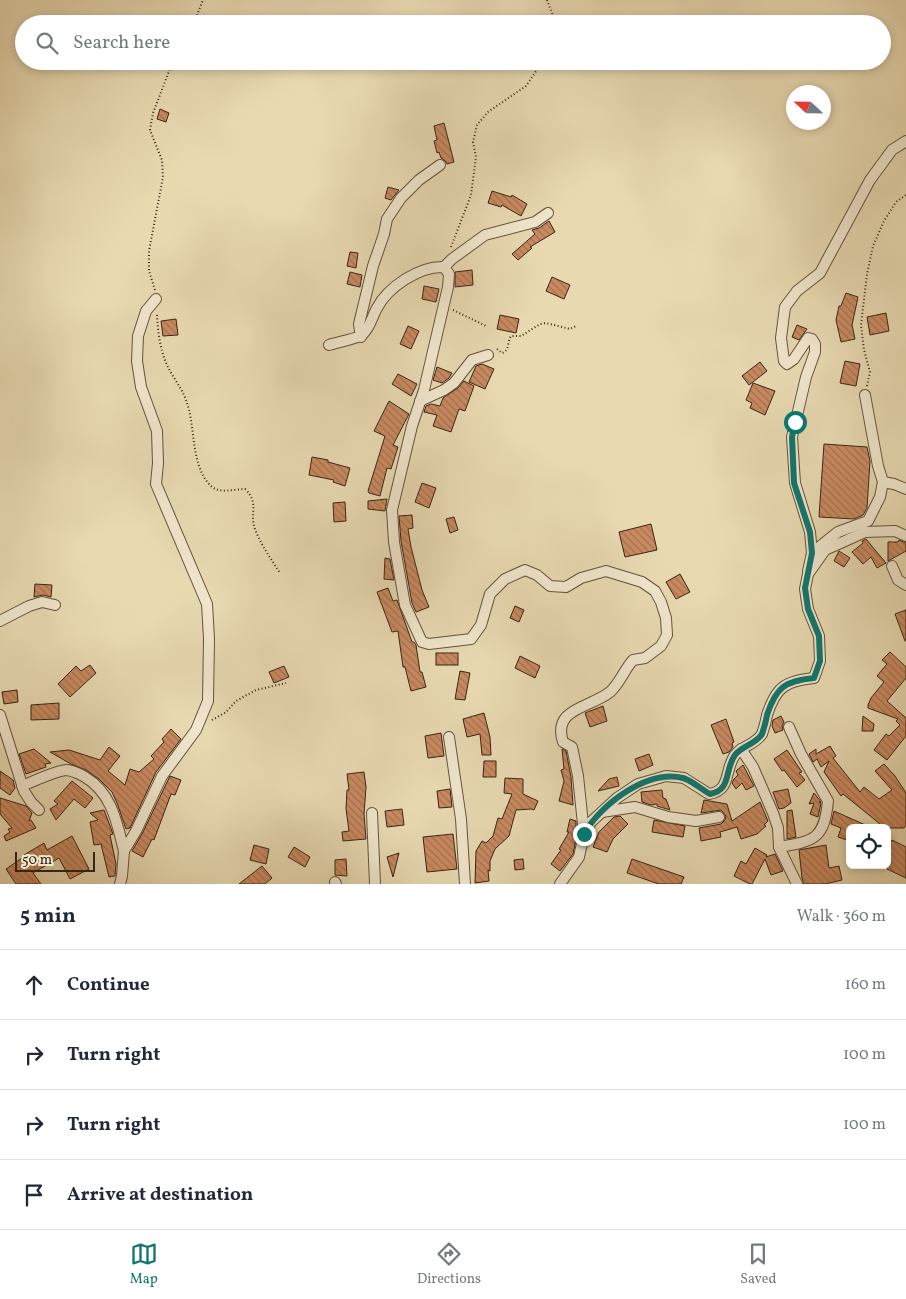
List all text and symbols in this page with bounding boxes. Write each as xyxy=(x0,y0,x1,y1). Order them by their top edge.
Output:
search box xyxy=(15,15,891,70)
icon: search xyxy=(33,29,61,57)
text: Search here xyxy=(73,30,170,56)
north arrow xyxy=(786,85,831,130)
route start xyxy=(784,411,807,434)
route end xyxy=(573,823,596,846)
map controls xyxy=(846,824,891,869)
button: locate xyxy=(846,824,891,869)
scale bar xyxy=(15,849,95,872)
text: 50 m xyxy=(22,851,52,870)
text: 5 min xyxy=(20,902,76,931)
text: Walk · 360 m xyxy=(797,906,886,928)
icon: ahead xyxy=(20,971,48,999)
text: Continue xyxy=(67,972,150,998)
text: 160 m xyxy=(845,974,886,996)
icon: right xyxy=(20,1041,48,1069)
text: Turn right xyxy=(67,1042,160,1068)
text: 100 m xyxy=(843,1044,886,1066)
icon: right xyxy=(20,1111,48,1139)
text: Turn right xyxy=(67,1112,160,1138)
text: 100 m xyxy=(843,1114,886,1136)
icon: arrive xyxy=(20,1181,48,1209)
text: Arrive at destination xyxy=(67,1182,253,1208)
tab: Map xyxy=(130,1240,158,1289)
tab: Directions xyxy=(417,1240,481,1289)
tab: Saved xyxy=(740,1240,776,1289)

